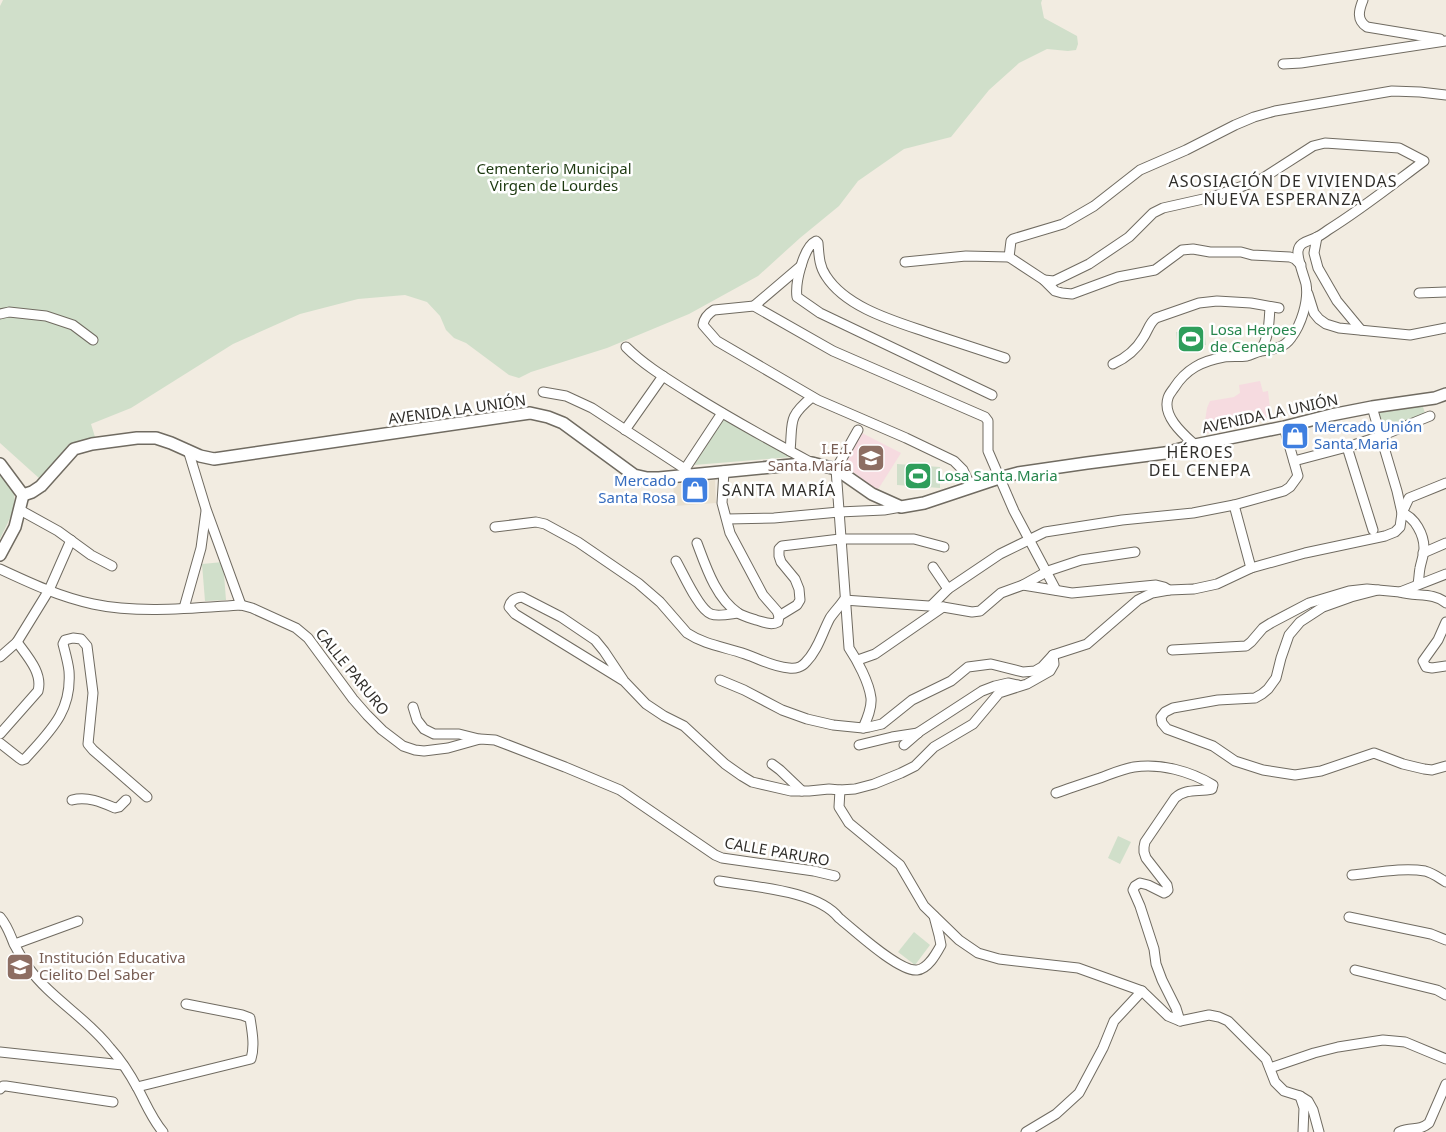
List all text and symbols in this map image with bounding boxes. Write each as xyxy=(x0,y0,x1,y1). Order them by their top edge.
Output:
park label: Cementerio Municipal Virgen de Lourdes xyxy=(476,158,632,195)
district label: ASOSIACIÓN DE VIVIENDAS NUEVA ESPERANZA xyxy=(1168,170,1398,210)
place label: Losa Heroes de Cenepa xyxy=(1210,319,1297,356)
sports icon: Losa Heroes de Cenepa xyxy=(1176,324,1206,354)
street label: AVENIDA LA UNIÓN xyxy=(387,389,527,429)
street label: AVENIDA LA UNIÓN xyxy=(1200,389,1340,437)
place label: Mercado Unión Santa Maria xyxy=(1314,416,1422,453)
shop icon: Mercado Unión Santa Maria xyxy=(1280,421,1310,451)
place label: I.E.I. Santa María xyxy=(768,438,852,475)
district label: HÉROES DEL CENEPA xyxy=(1149,441,1251,481)
school or university icon: I.E.I. Santa María xyxy=(856,443,886,473)
sports icon: Losa Santa Maria xyxy=(903,461,933,491)
place label: Losa Santa Maria xyxy=(937,465,1058,485)
place label: Mercado Santa Rosa xyxy=(598,470,676,507)
shop icon: Mercado Santa Rosa xyxy=(680,475,710,505)
district label: SANTA MARÍA xyxy=(722,479,836,501)
street label: CALLE PARURO xyxy=(312,624,394,719)
street label: CALLE PARURO xyxy=(723,832,831,870)
place label: Institución Educativa Cielito Del Saber xyxy=(39,947,186,984)
school or university icon: Institución Educativa Cielito Del Saber xyxy=(5,952,35,982)

